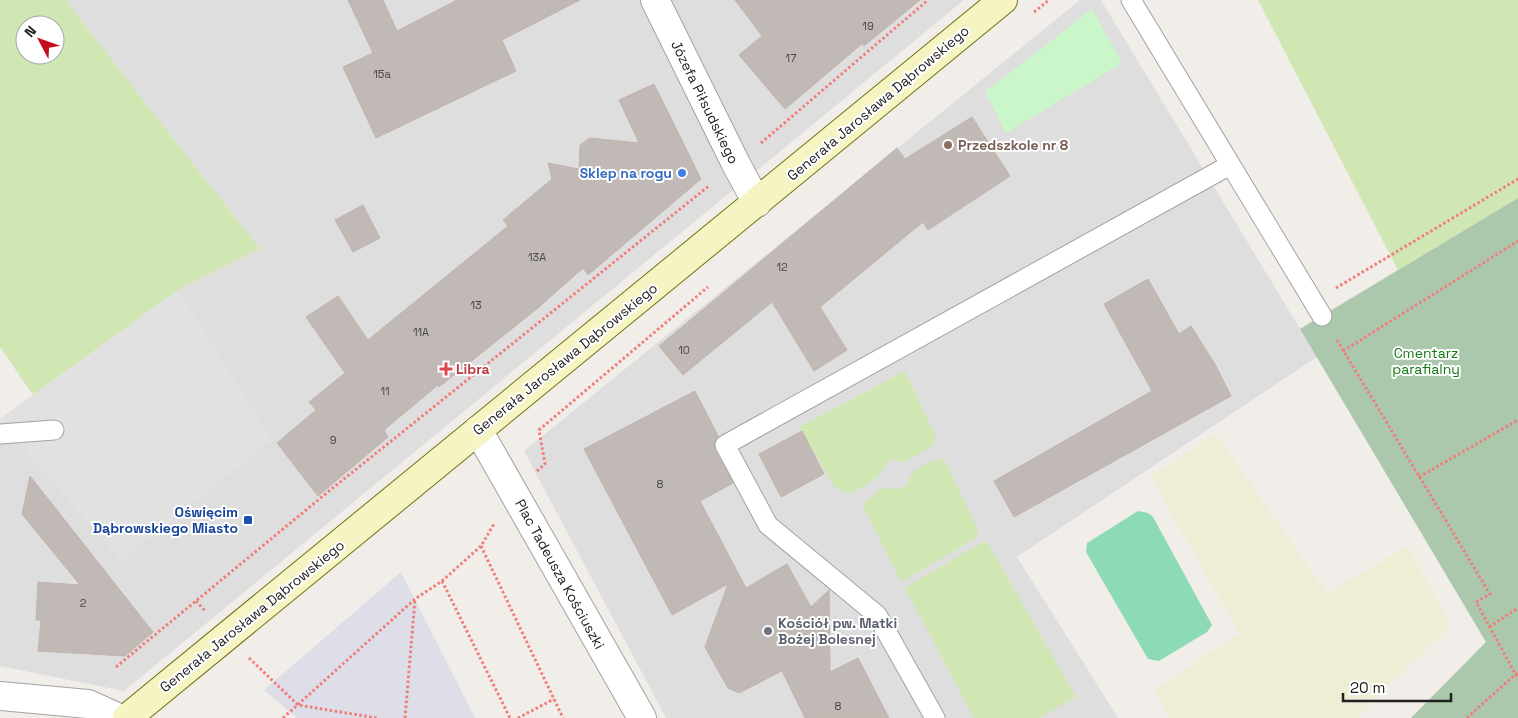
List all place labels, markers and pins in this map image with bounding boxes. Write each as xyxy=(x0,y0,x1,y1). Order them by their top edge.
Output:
place label: Przedszkole nr 8 xyxy=(958,136,1069,154)
marker: Przedszkole nr 8 xyxy=(942,139,954,151)
place label: Sklep na rogu xyxy=(580,164,672,182)
marker: Sklep na rogu xyxy=(676,167,688,179)
place label: Libra xyxy=(456,360,490,378)
marker: Libra xyxy=(440,363,452,375)
place label: Oświęcim Dąbrowskiego Miasto xyxy=(93,503,238,537)
marker: Oświęcim Dąbrowskiego Miasto xyxy=(242,514,254,526)
place label: Kościół pw. Matki Bożej Bolesnej xyxy=(778,614,897,648)
marker: Kościół pw. Matki Bożej Bolesnej xyxy=(762,625,774,637)

